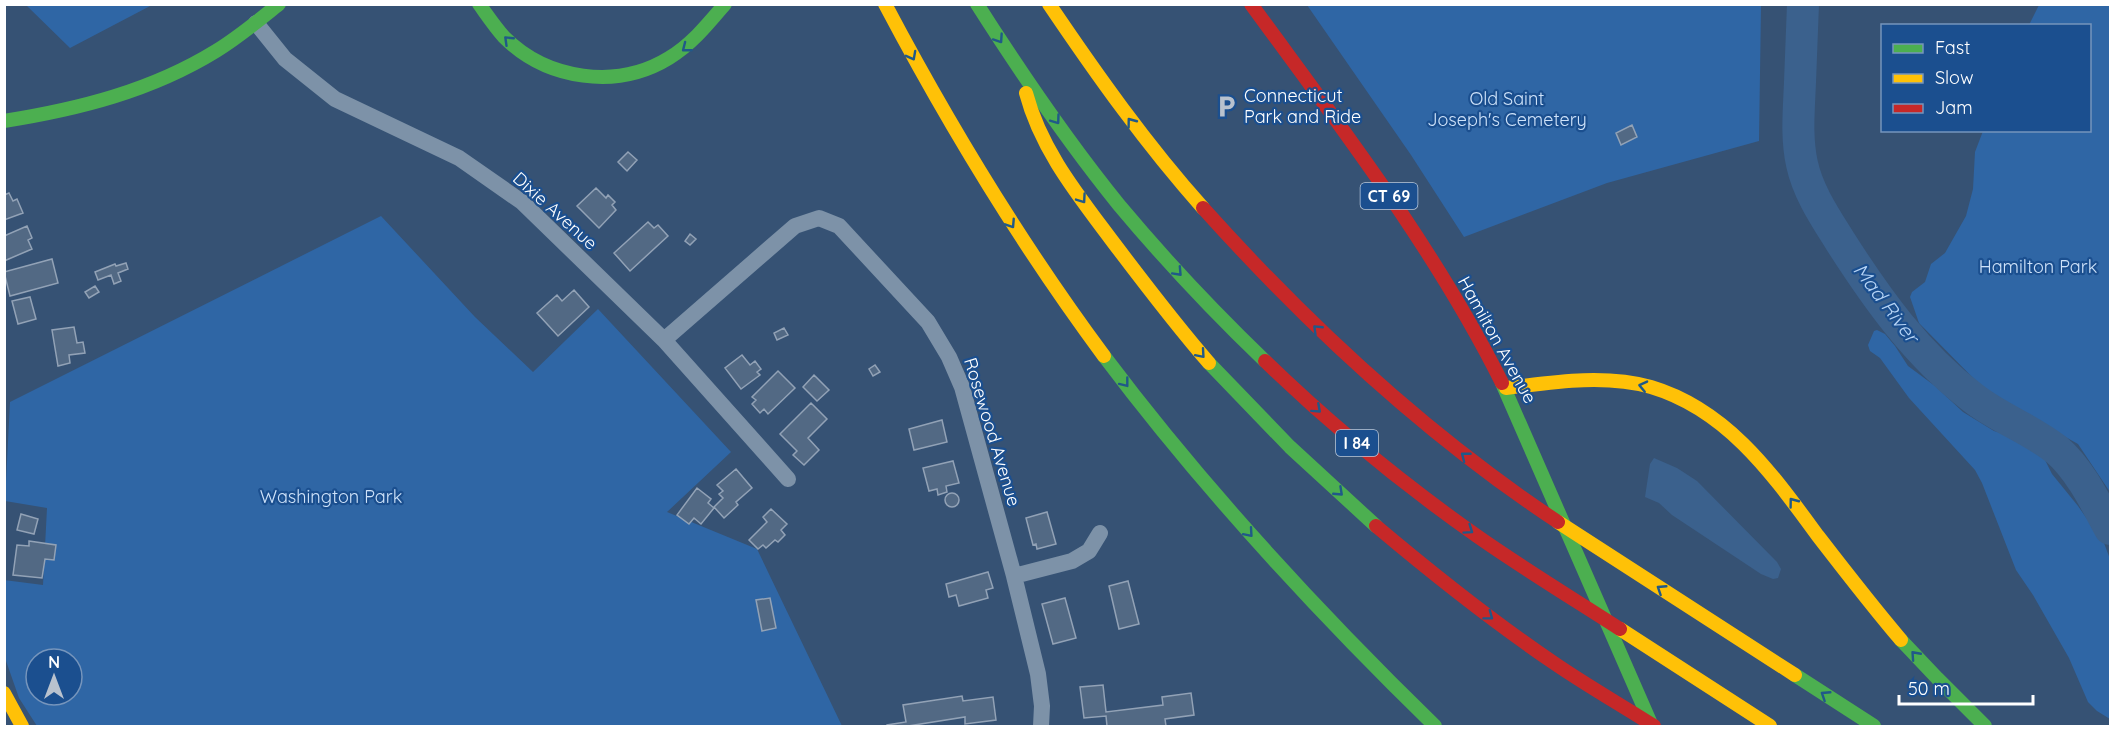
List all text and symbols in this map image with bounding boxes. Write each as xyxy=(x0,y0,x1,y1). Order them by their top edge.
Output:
legend xyxy=(1881,24,2091,132)
one-way arrow xyxy=(992,32,1003,43)
text: Fast xyxy=(1935,36,1970,59)
one-way arrow xyxy=(504,37,515,48)
one-way arrow xyxy=(682,40,693,51)
one-way arrow xyxy=(905,50,916,61)
text: Slow xyxy=(1935,66,1973,89)
place label: Connecticut Park and Ride xyxy=(1244,84,1361,128)
park label: Old Saint Joseph's Cemetery xyxy=(1427,87,1587,131)
parking icon: Connecticut Park and Ride xyxy=(1213,93,1239,119)
text: Jam xyxy=(1935,96,1973,119)
one-way arrow xyxy=(1048,113,1059,124)
one-way arrow xyxy=(1127,117,1138,128)
street label: Dixie Avenue xyxy=(508,167,602,255)
road number: CT 69 xyxy=(1360,183,1418,209)
one-way arrow xyxy=(1075,193,1086,204)
one-way arrow xyxy=(1004,218,1016,228)
park label: Hamilton Park xyxy=(1979,255,2097,278)
water label: Mad River xyxy=(1848,258,1926,349)
one-way arrow xyxy=(1171,265,1182,275)
street label: Hamilton Avenue xyxy=(1453,272,1542,407)
one-way arrow xyxy=(1314,325,1324,336)
one-way arrow xyxy=(1194,347,1205,358)
street label: Rosewood Avenue xyxy=(959,355,1026,509)
one-way arrow xyxy=(1117,376,1128,387)
one-way arrow xyxy=(1638,380,1648,393)
one-way arrow xyxy=(1310,402,1321,413)
road number: I 84 xyxy=(1336,430,1378,456)
one-way arrow xyxy=(1461,452,1472,463)
park label: Washington Park xyxy=(260,485,402,508)
one-way arrow xyxy=(1332,485,1342,496)
one-way arrow xyxy=(1790,498,1801,509)
one-way arrow xyxy=(1462,523,1473,534)
one-way arrow xyxy=(1242,526,1253,537)
one-way arrow xyxy=(1657,585,1668,596)
one-way arrow xyxy=(1482,609,1493,620)
north arrow xyxy=(24,647,84,707)
one-way arrow xyxy=(1911,651,1922,661)
text: N xyxy=(48,652,60,672)
scale bar xyxy=(1899,668,2032,706)
text: 50 m xyxy=(1908,677,1950,700)
one-way arrow xyxy=(1821,690,1831,702)

